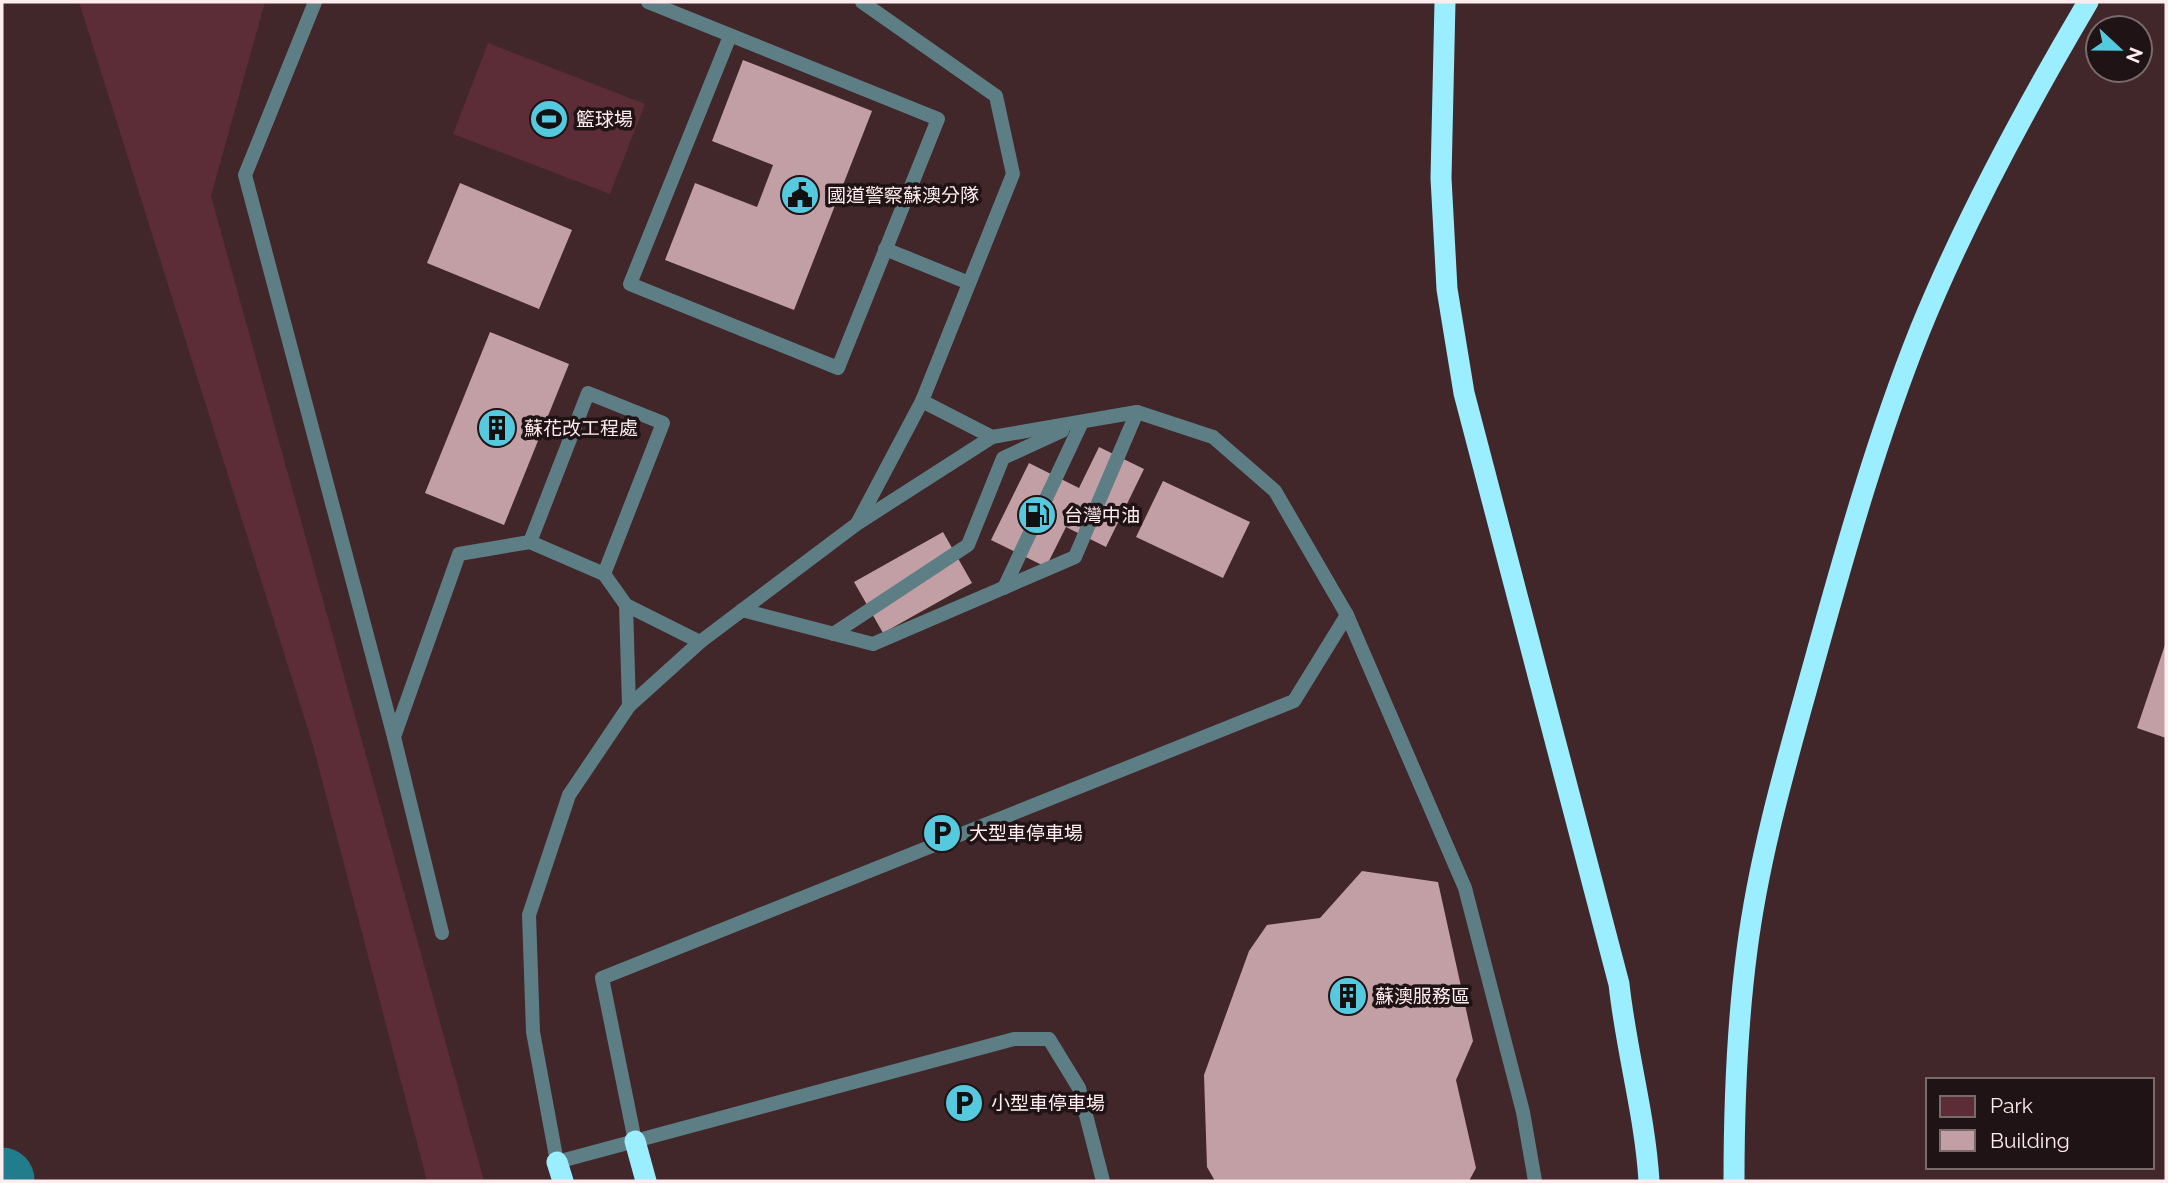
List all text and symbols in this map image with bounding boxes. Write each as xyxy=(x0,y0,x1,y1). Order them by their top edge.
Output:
north arrow xyxy=(2084,14,2154,84)
text: N xyxy=(2122,45,2148,66)
sports icon: 籃球場 xyxy=(528,98,570,140)
place label: 籃球場 xyxy=(576,108,633,130)
public building icon: 國道警察蘇澳分隊 xyxy=(779,174,821,216)
place label: 國道警察蘇澳分隊 xyxy=(827,184,979,206)
building icon: 蘇花改工程處 xyxy=(476,407,518,449)
place label: 蘇花改工程處 xyxy=(524,417,638,439)
fuel station icon: 台灣中油 xyxy=(1016,494,1058,536)
place label: 台灣中油 xyxy=(1064,504,1140,526)
parking icon: 大型車停車場 xyxy=(921,812,963,854)
place label: 大型車停車場 xyxy=(969,822,1083,844)
building icon: 蘇澳服務區 xyxy=(1327,975,1369,1017)
place label: 蘇澳服務區 xyxy=(1375,985,1470,1007)
legend xyxy=(1926,1078,2154,1169)
parking icon: 小型車停車場 xyxy=(943,1082,985,1124)
place label: 小型車停車場 xyxy=(991,1092,1105,1114)
text: Park xyxy=(1990,1093,2033,1118)
text: Building xyxy=(1990,1128,2070,1153)

